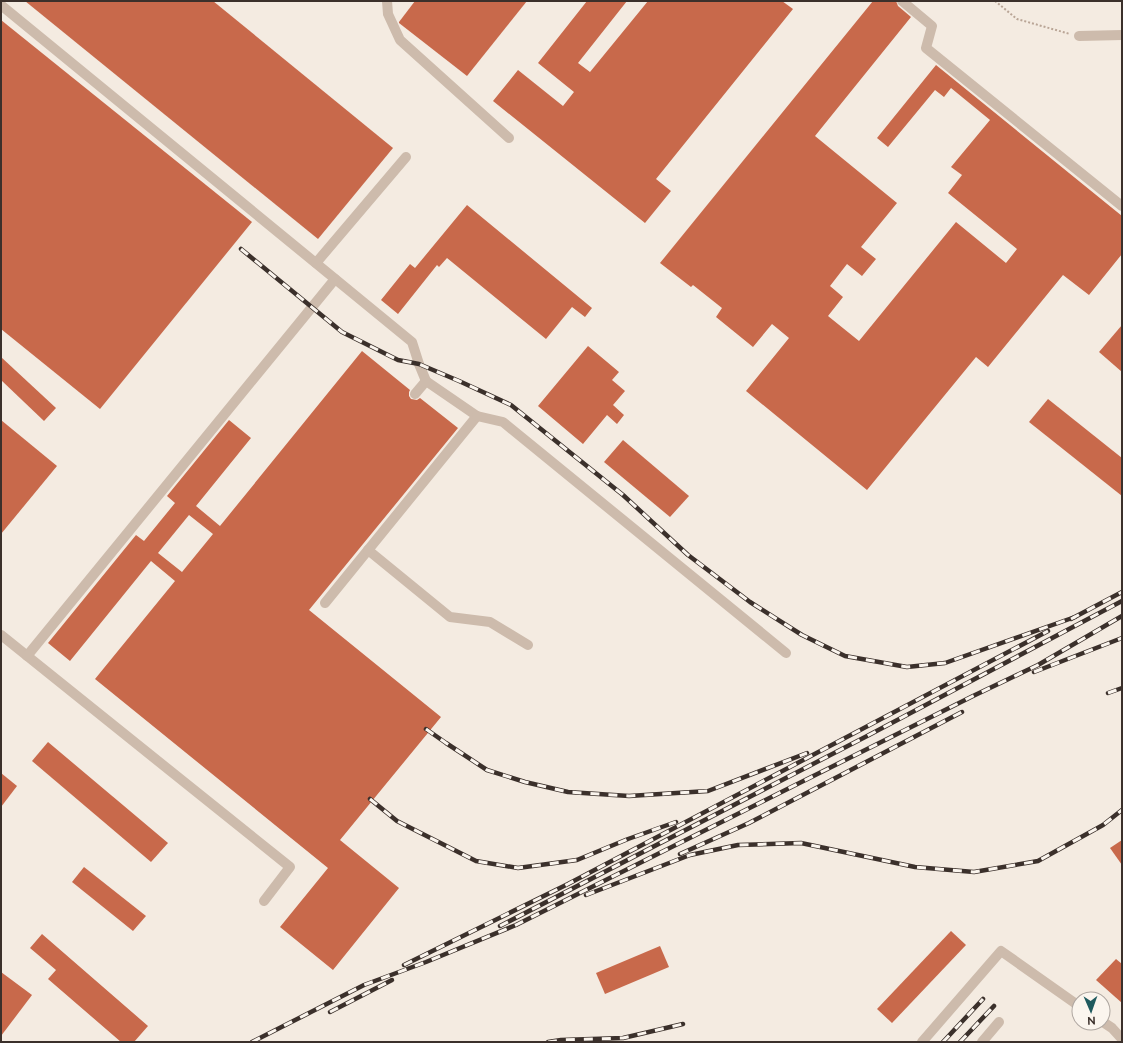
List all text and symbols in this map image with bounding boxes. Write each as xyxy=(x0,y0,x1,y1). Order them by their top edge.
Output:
north arrow xyxy=(1071,991,1111,1031)
text: N xyxy=(1087,1014,1096,1027)

